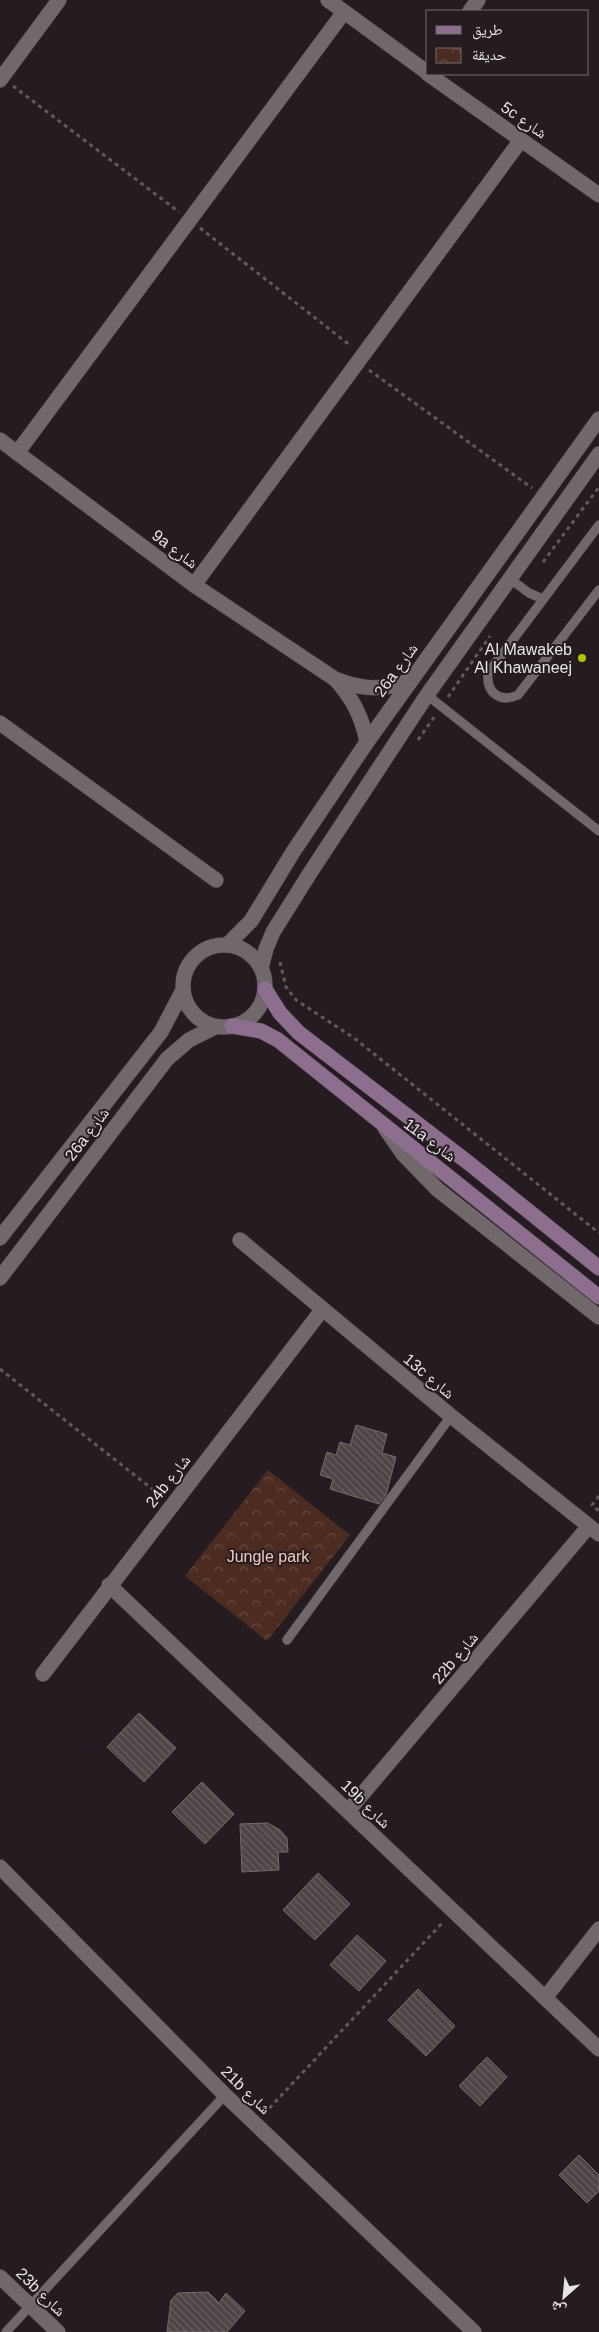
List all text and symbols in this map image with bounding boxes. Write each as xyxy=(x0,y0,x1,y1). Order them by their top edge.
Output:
legend xyxy=(426,10,589,75)
text: طريق xyxy=(472,21,503,40)
text: حديقة xyxy=(472,46,507,63)
street label: 5c شارع xyxy=(497,98,550,143)
street label: 9a شارع xyxy=(148,526,201,573)
street label: 26a شارع xyxy=(371,640,423,701)
place label: Al Mawakeb Al Khawaneej xyxy=(474,641,572,676)
marker: Al Mawakeb Al Khawaneej xyxy=(576,652,588,664)
street label: 26a شارع xyxy=(62,1104,114,1165)
street label: 11a شارع xyxy=(400,1115,459,1167)
street label: 13c شارع xyxy=(399,1350,458,1404)
street label: 24b شارع xyxy=(142,1452,195,1512)
park label: Jungle park xyxy=(227,1548,310,1565)
street label: 22b شارع xyxy=(429,1629,483,1688)
street label: 19b شارع xyxy=(337,1777,394,1833)
street label: 21b شارع xyxy=(217,2063,274,2119)
street label: 23b شارع xyxy=(12,2265,69,2321)
north arrow xyxy=(539,2272,589,2322)
text: ش xyxy=(548,2297,569,2319)

